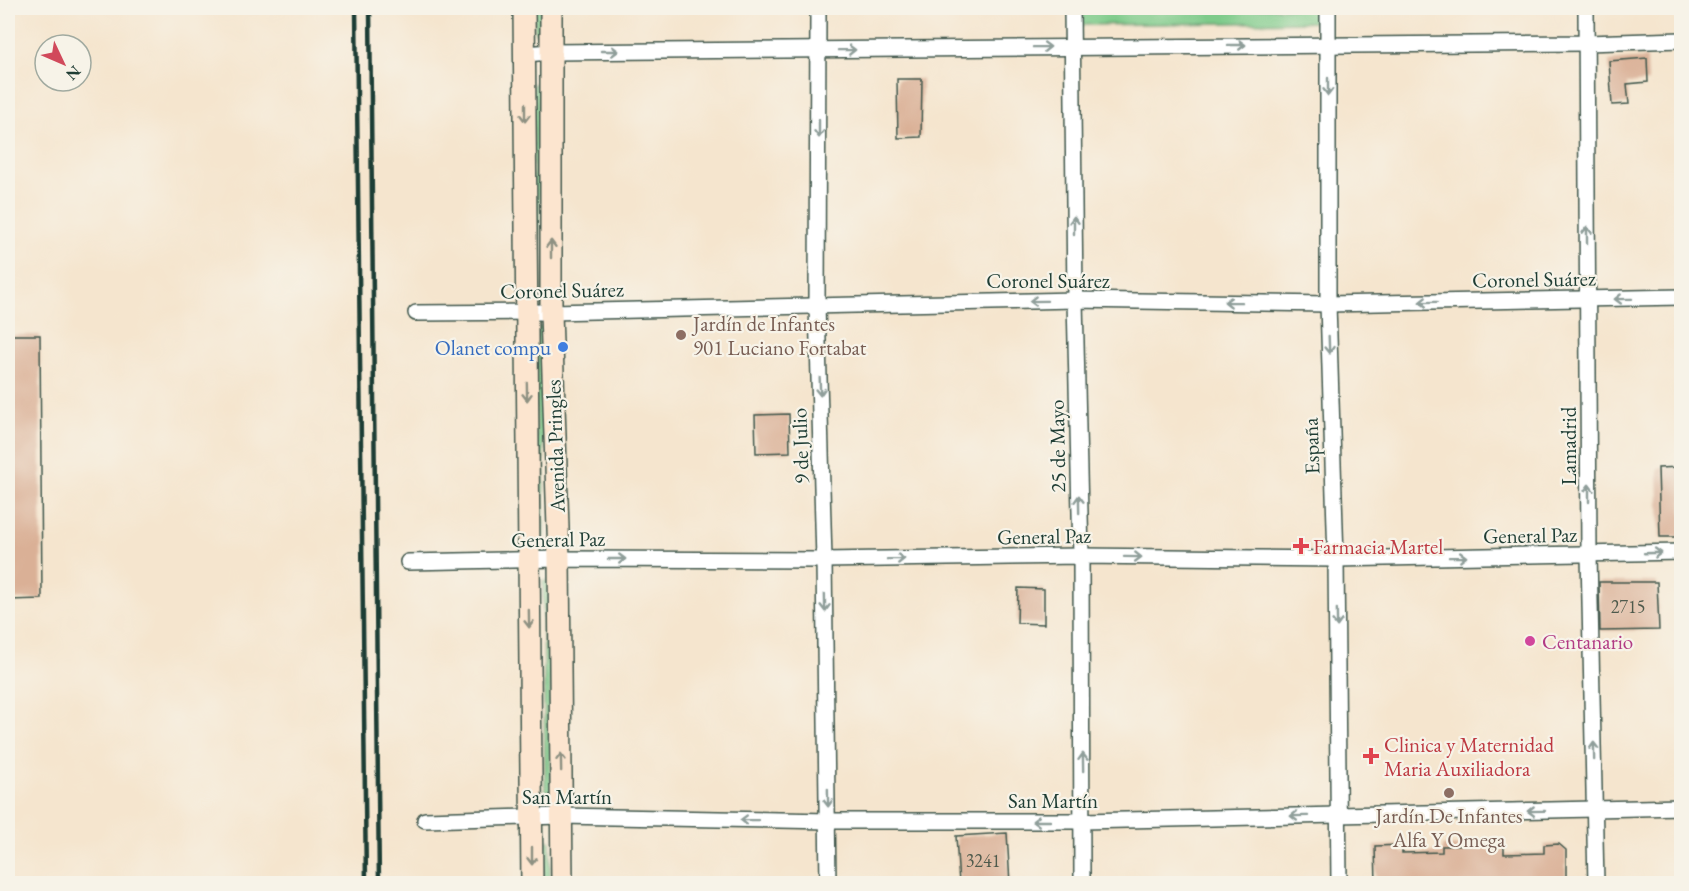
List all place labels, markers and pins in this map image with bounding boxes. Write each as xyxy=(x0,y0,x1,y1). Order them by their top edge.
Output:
place label: Jardín de Infantes 901 Luciano Fortabat xyxy=(691,310,867,361)
marker: Jardín de Infantes 901 Luciano Fortabat xyxy=(674,328,688,342)
place label: Olanet compu xyxy=(435,334,551,361)
marker: Olanet compu xyxy=(556,340,570,354)
place label: Farmacia Martel xyxy=(1313,533,1443,560)
marker: Farmacia Martel xyxy=(1294,539,1308,553)
place label: Centanario xyxy=(1542,628,1633,655)
marker: Centanario xyxy=(1523,634,1537,648)
place label: Clinica y Maternidad Maria Auxiliadora xyxy=(1384,731,1554,782)
marker: Clinica y Maternidad Maria Auxiliadora xyxy=(1362,747,1380,765)
marker: Jardín De Infantes Alfa Y Omega xyxy=(1442,786,1456,800)
place label: Jardín De Infantes Alfa Y Omega xyxy=(1373,802,1523,853)

